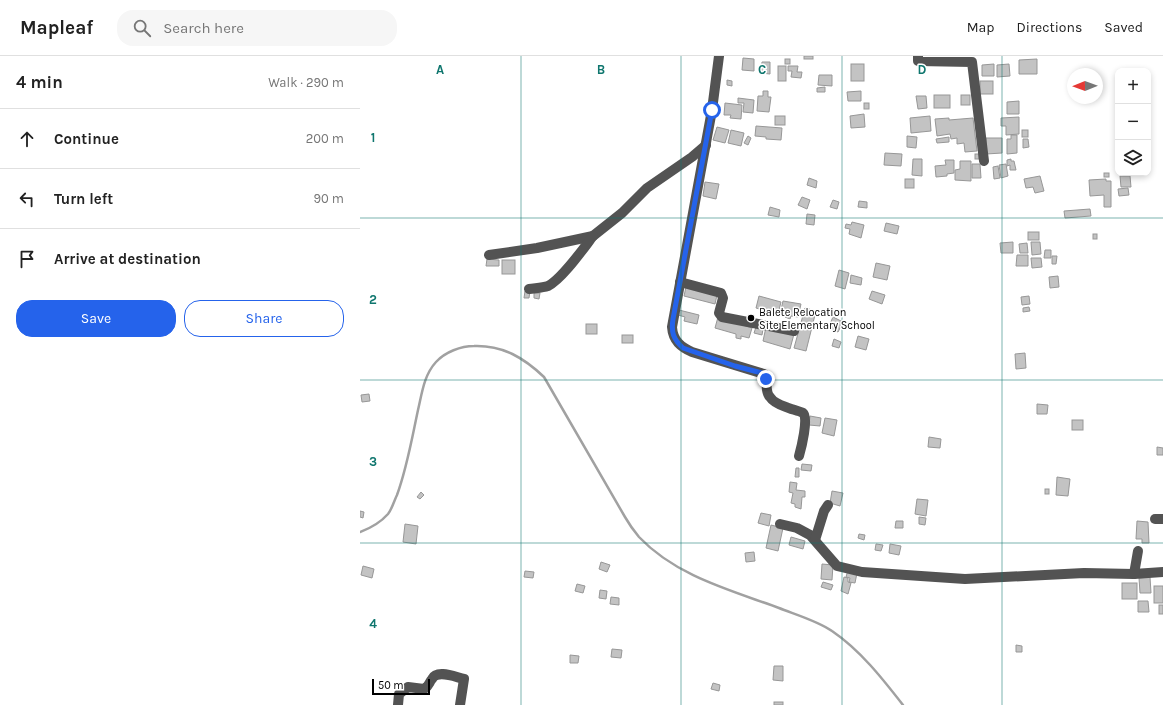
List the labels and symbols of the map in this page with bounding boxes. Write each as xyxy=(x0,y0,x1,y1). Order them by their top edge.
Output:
text: A xyxy=(436,62,444,77)
text: B xyxy=(597,62,605,77)
text: C xyxy=(758,62,766,77)
text: D xyxy=(918,62,927,77)
north arrow xyxy=(1067,68,1103,104)
route start xyxy=(703,101,721,119)
text: 1 xyxy=(371,130,375,145)
text: 2 xyxy=(369,292,377,307)
place label: Balete Relocation Site Elementary School xyxy=(759,306,875,332)
marker: Balete Relocation Site Elementary School xyxy=(746,313,756,323)
route end xyxy=(757,370,775,388)
text: 3 xyxy=(369,454,377,469)
text: 4 xyxy=(369,616,377,631)
scale bar xyxy=(372,677,430,696)

